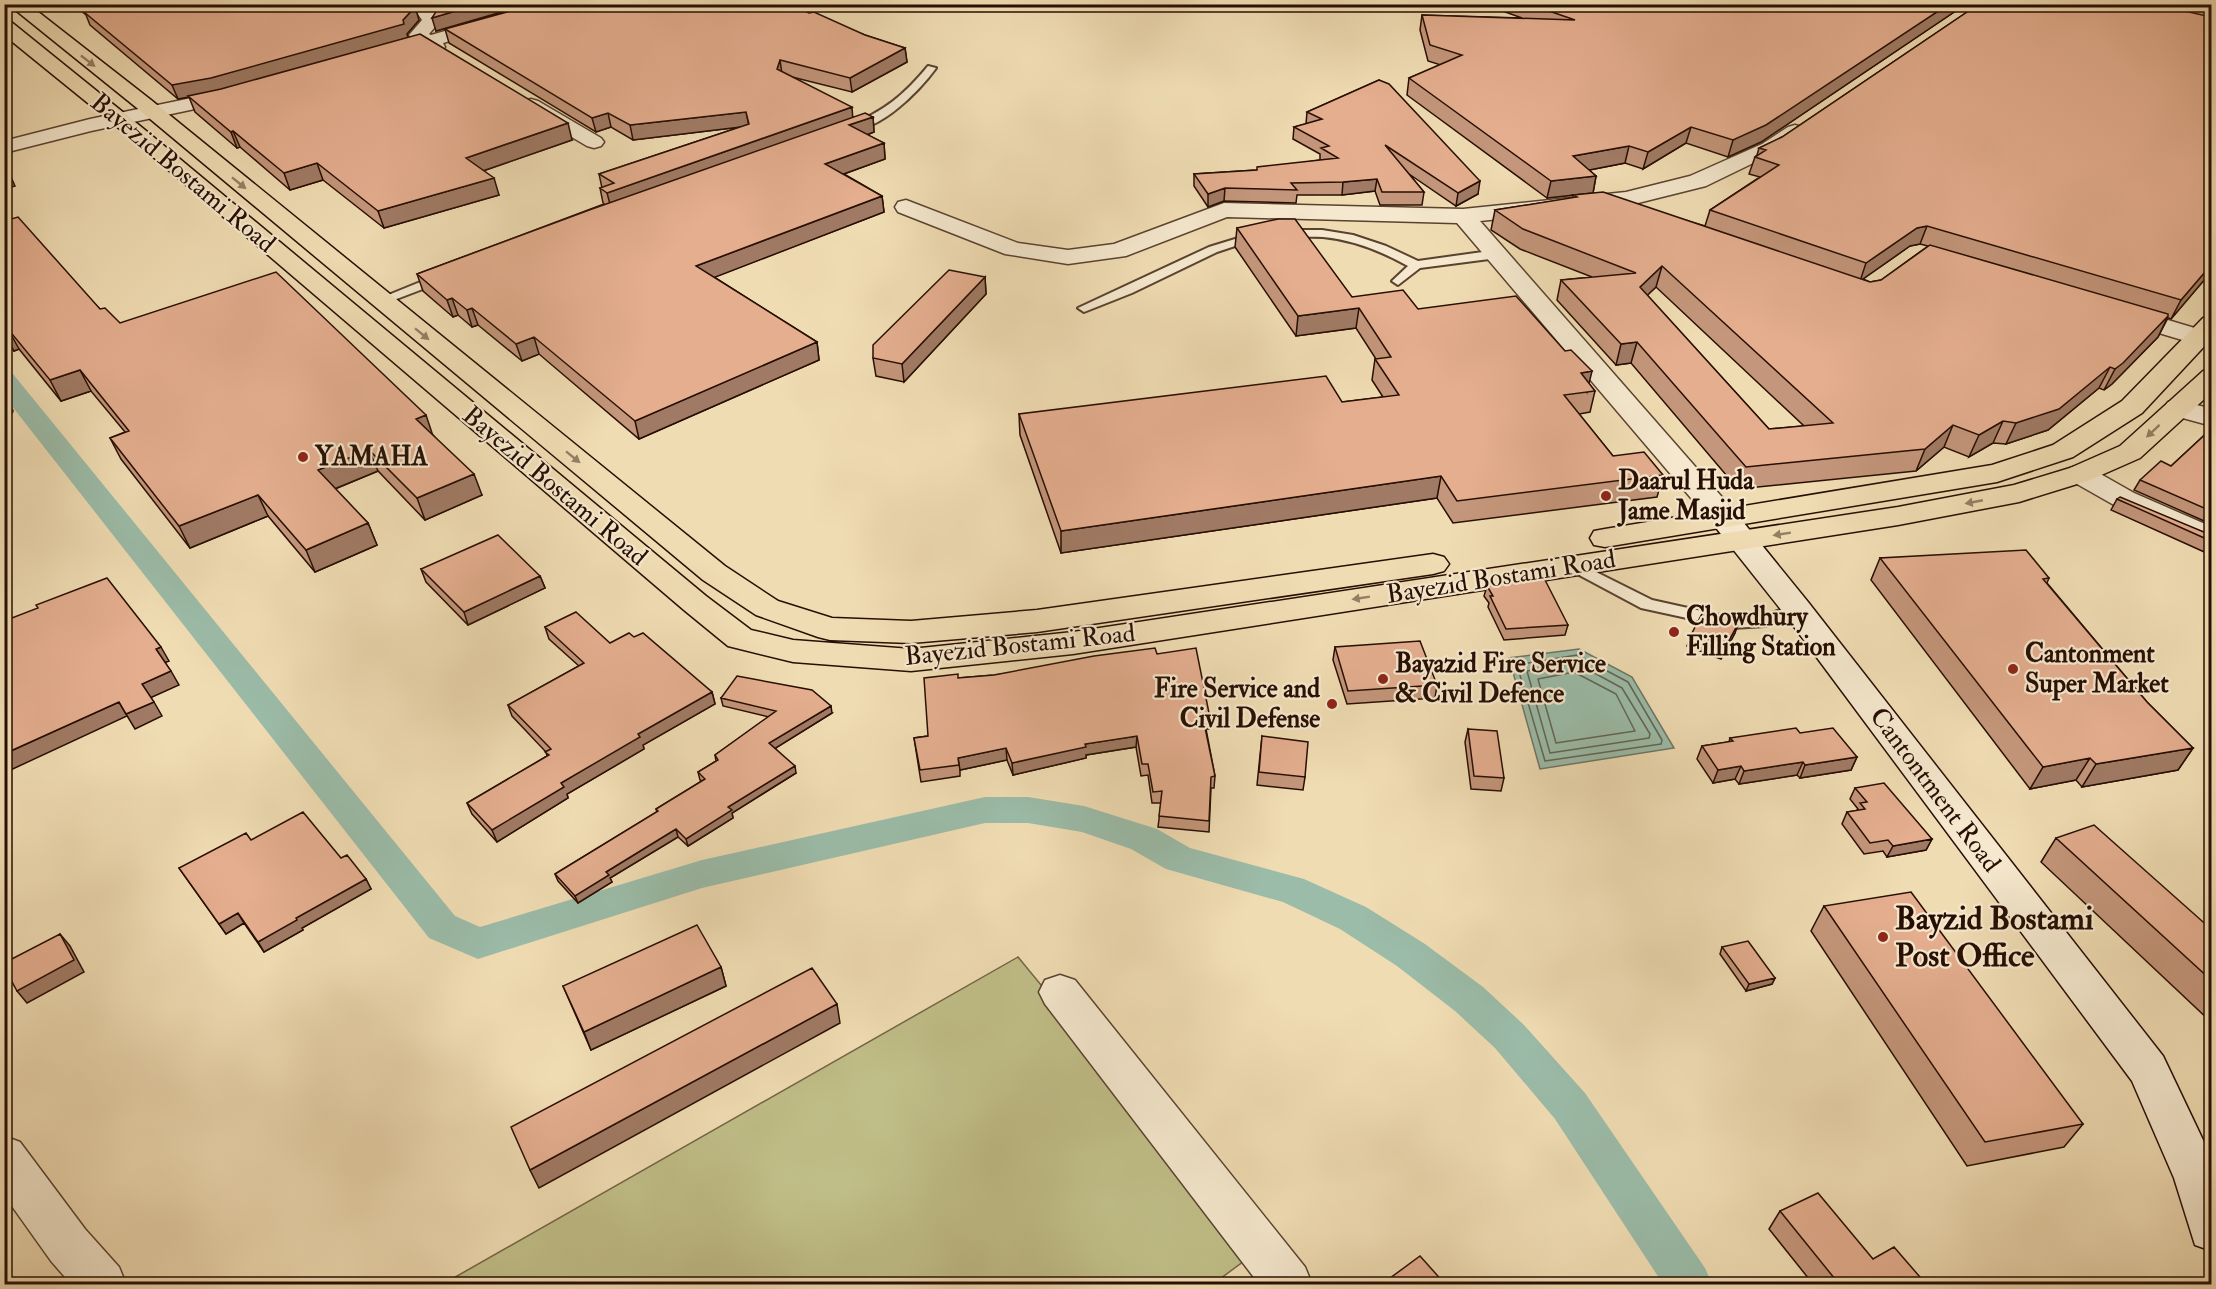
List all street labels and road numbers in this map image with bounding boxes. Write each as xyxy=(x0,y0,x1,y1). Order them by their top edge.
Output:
street label: Bayezid Bostami Road xyxy=(84,86,282,260)
street label: Bayezid Bostami Road xyxy=(456,399,654,573)
street label: Bayezid Bostami Road xyxy=(1384,543,1618,611)
street label: Bayezid Bostami Road xyxy=(903,617,1137,673)
street label: Cantontment Road xyxy=(1863,701,2007,879)

